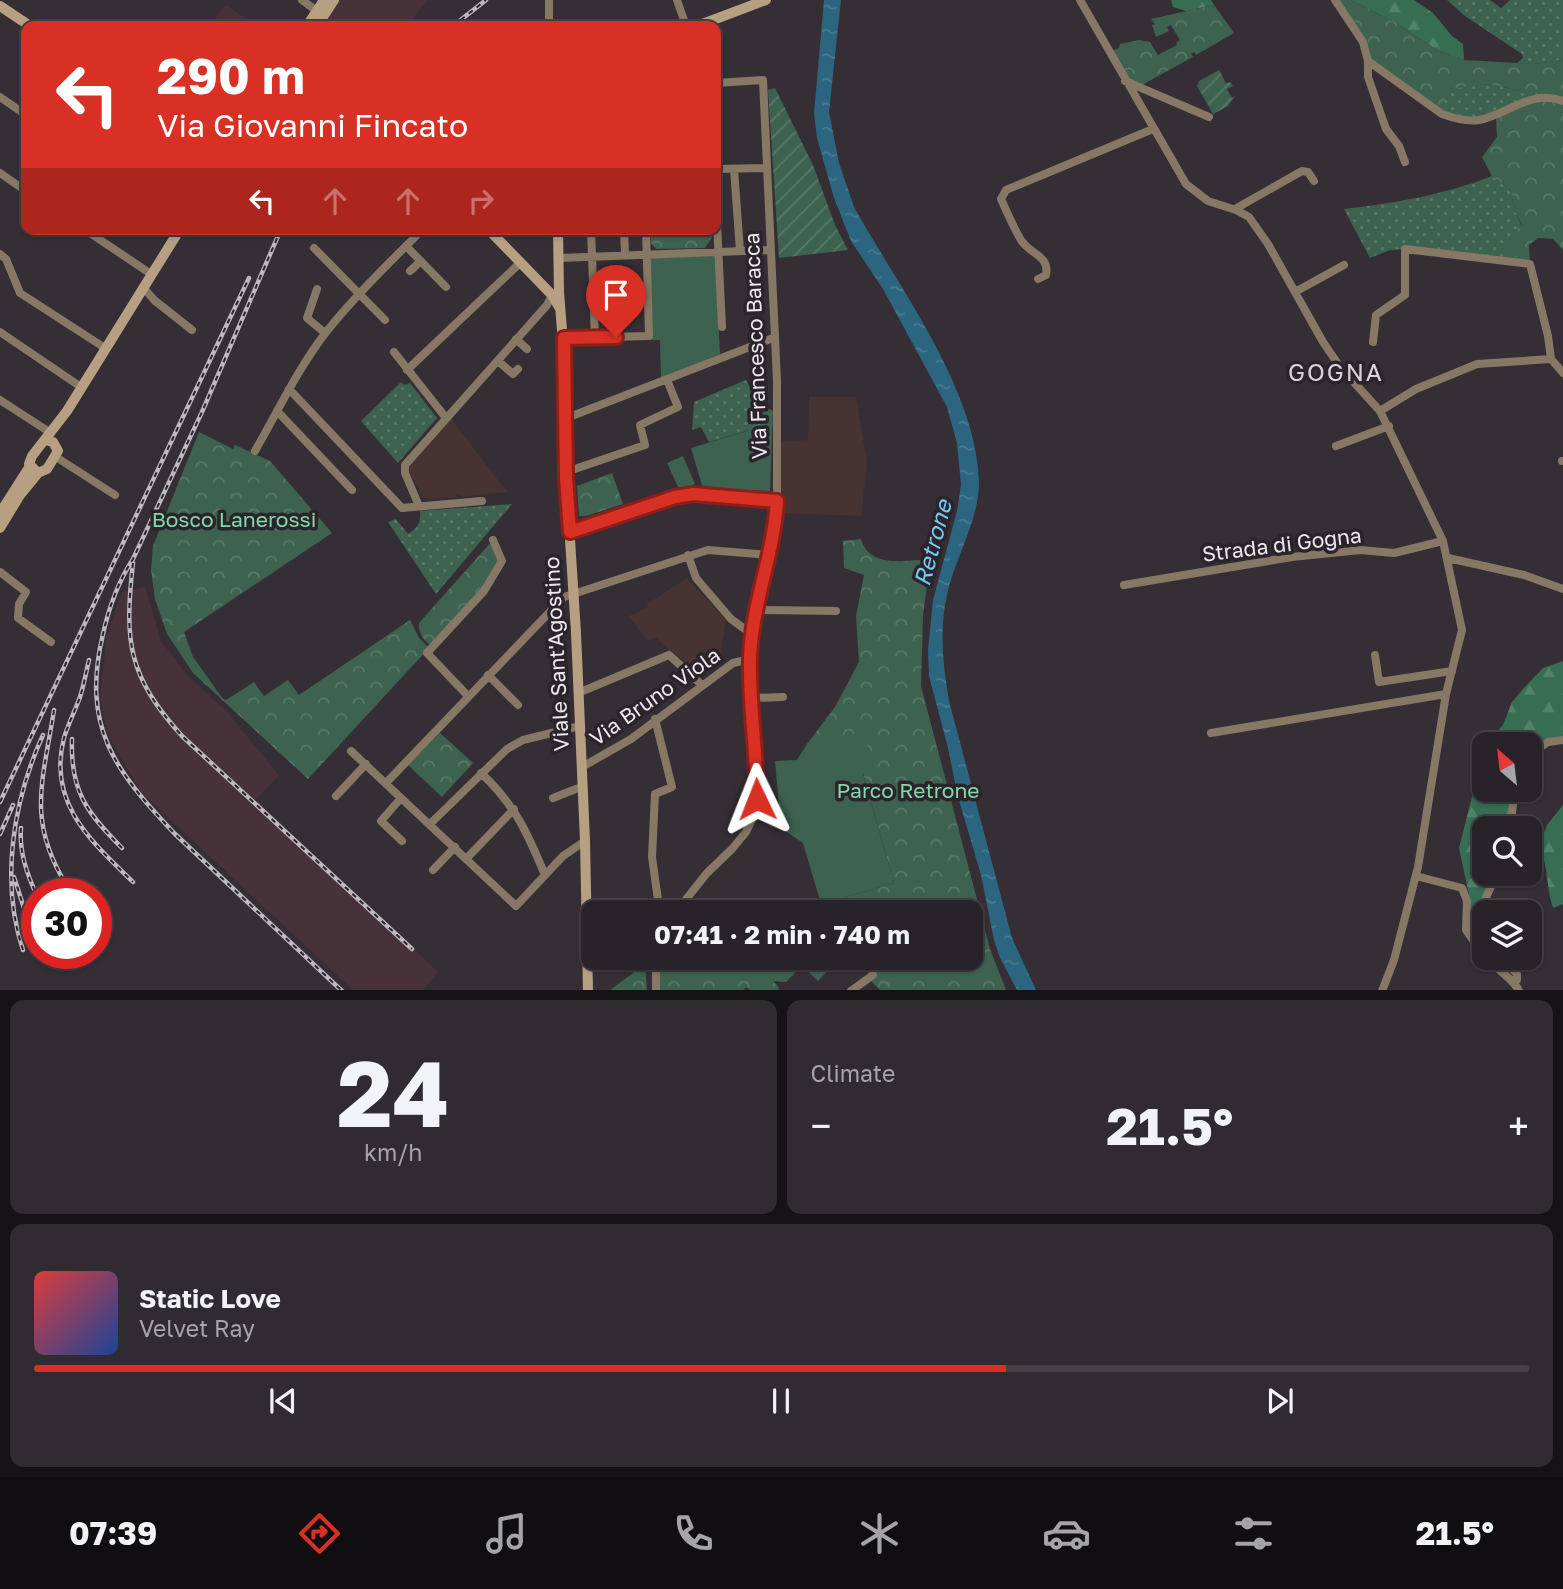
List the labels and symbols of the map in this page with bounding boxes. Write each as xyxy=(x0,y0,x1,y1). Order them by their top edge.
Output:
street label: Via Francesco Baracca xyxy=(738,232,772,460)
pin xyxy=(586,265,646,337)
district label: GOGNA xyxy=(1288,357,1384,386)
water label: Retrone xyxy=(907,495,957,589)
park label: Bosco Lanerossi xyxy=(152,506,316,532)
street label: Strada di Gogna xyxy=(1201,521,1363,567)
street label: Viale Sant'Agostino xyxy=(538,556,574,752)
street label: Via Bruno Viola xyxy=(584,642,725,751)
north arrow xyxy=(1472,732,1542,802)
position arrow xyxy=(720,762,794,836)
park label: Parco Retrone xyxy=(836,777,980,803)
speed limit sign: 30 xyxy=(21,878,112,969)

